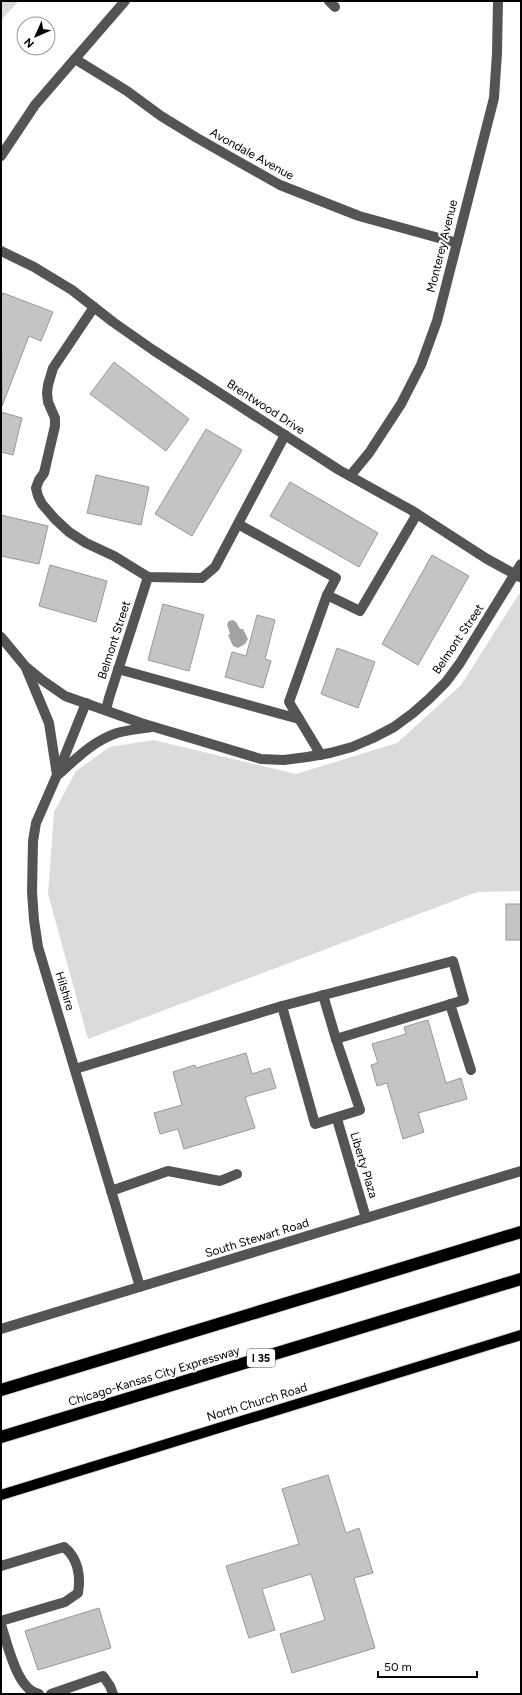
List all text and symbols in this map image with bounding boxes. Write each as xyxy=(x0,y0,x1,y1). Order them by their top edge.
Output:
north arrow xyxy=(16,16,56,56)
text: N xyxy=(22,35,37,50)
street label: Avondale Avenue xyxy=(208,125,297,183)
street label: Monterey Avenue xyxy=(424,198,460,294)
street label: Brentwood Drive xyxy=(224,377,308,438)
street label: Belmont Street xyxy=(95,599,133,681)
street label: Belmont Street xyxy=(429,601,487,677)
street label: Hilshire xyxy=(52,970,78,1013)
street label: Liberty Plaza xyxy=(347,1130,381,1200)
street label: South Stewart Road xyxy=(203,1216,311,1260)
street label: Chicago-Kansas City Expressway xyxy=(67,1343,242,1409)
road number: I 35 xyxy=(247,1349,275,1367)
street label: North Church Road xyxy=(205,1380,309,1424)
scale bar xyxy=(378,1653,477,1679)
text: 50 m xyxy=(384,1660,412,1674)

